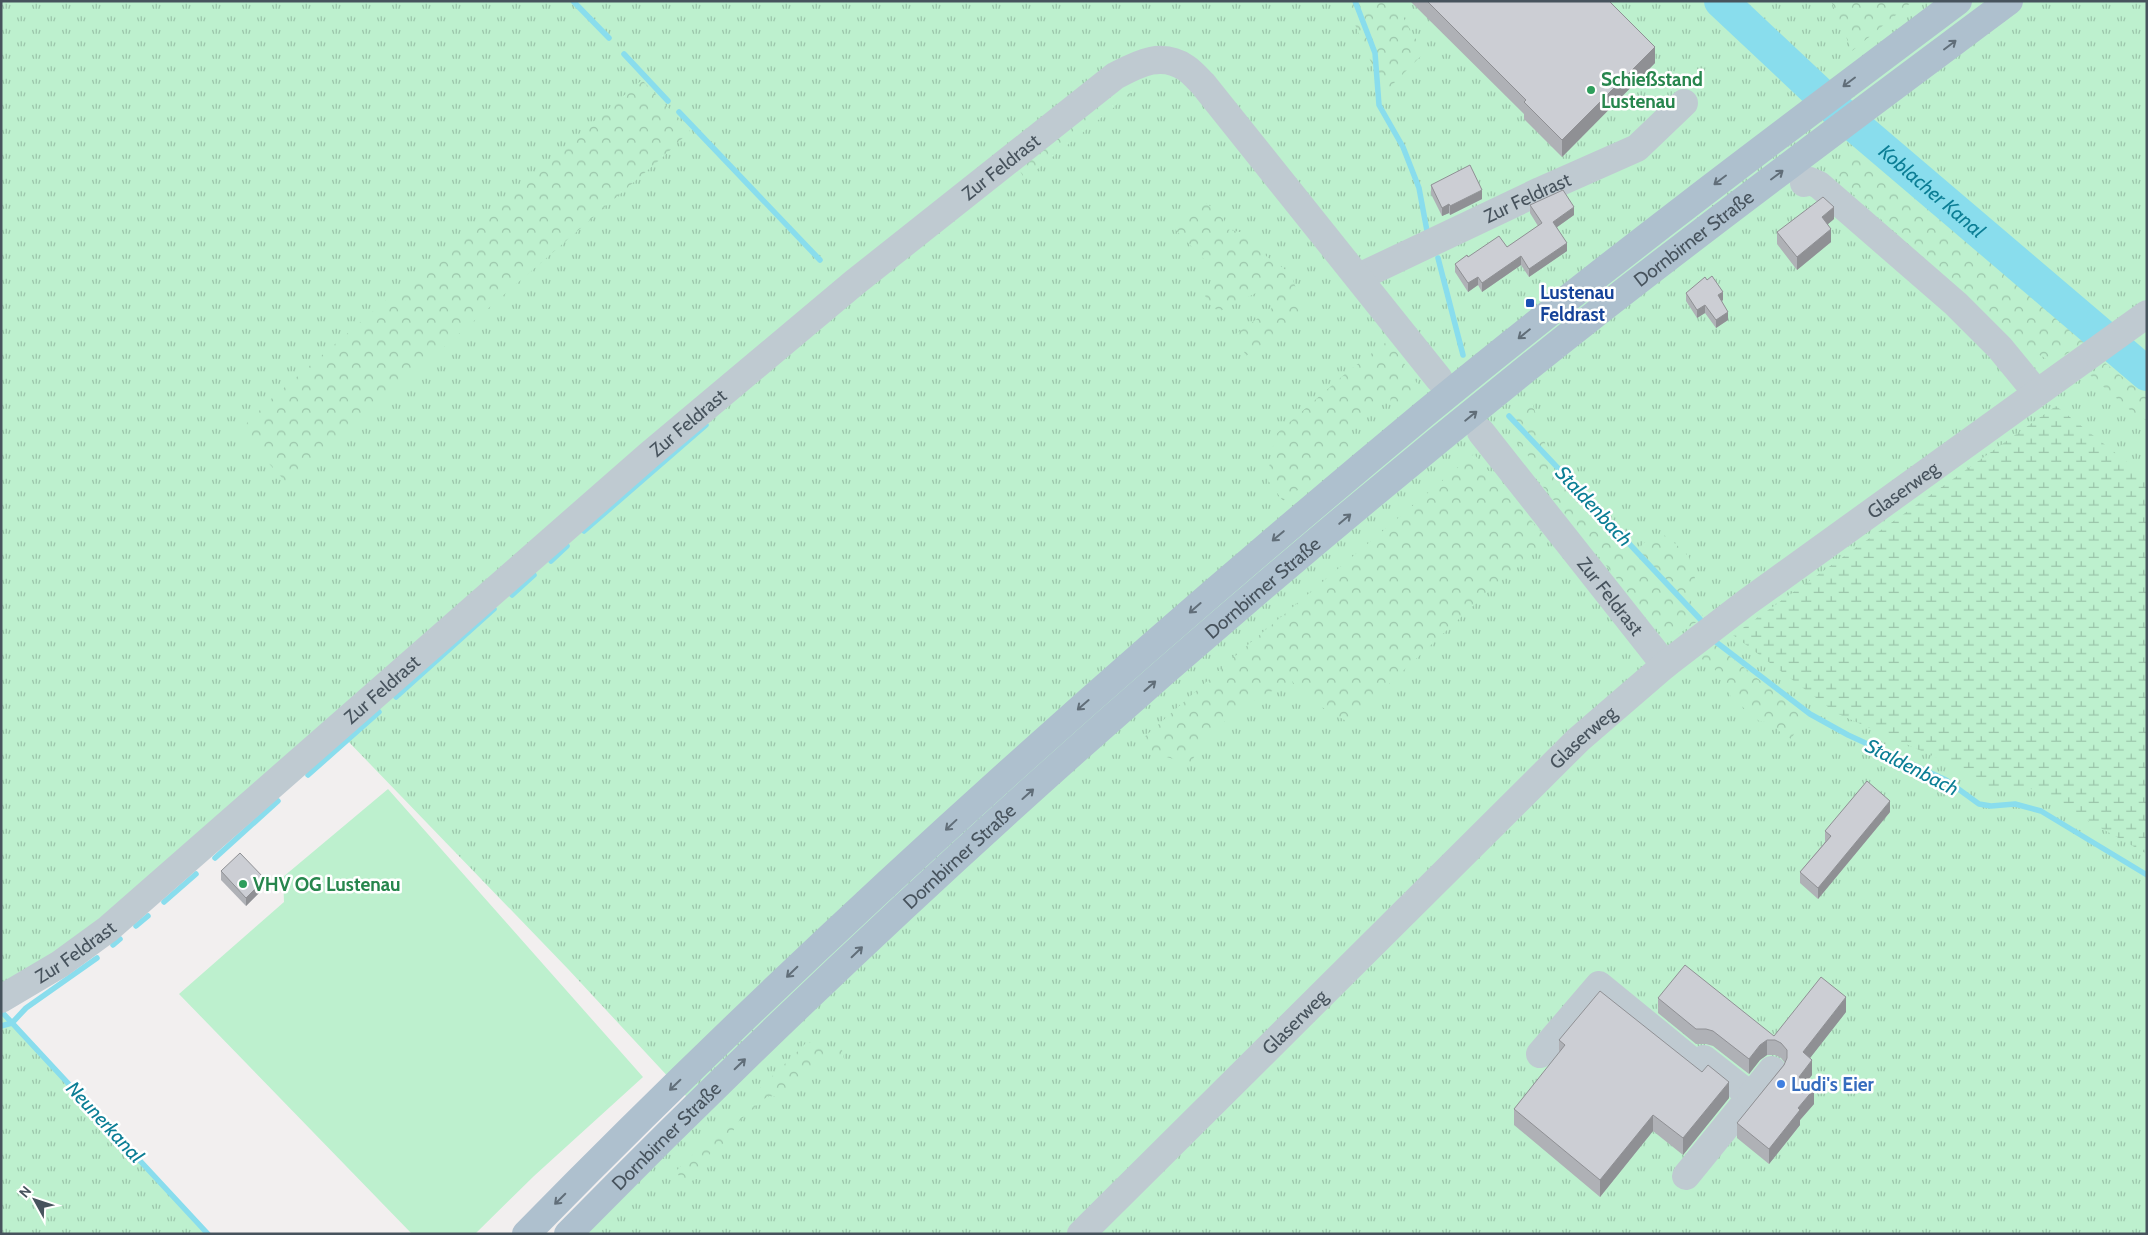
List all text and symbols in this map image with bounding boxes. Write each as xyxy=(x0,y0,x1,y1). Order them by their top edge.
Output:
one-way arrow xyxy=(1943,40,1957,50)
place label: Schießstand Lustenau xyxy=(1601,68,1703,113)
one-way arrow xyxy=(1843,77,1856,88)
marker: Schießstand Lustenau xyxy=(1585,84,1597,96)
street label: Zur Feldrast xyxy=(957,129,1045,205)
water label: Koblacher Kanal xyxy=(1874,139,1990,243)
street label: Zur Feldrast xyxy=(1480,168,1575,228)
one-way arrow xyxy=(1770,170,1783,181)
one-way arrow xyxy=(1714,174,1727,185)
street label: Dornbirner Straße xyxy=(1629,185,1758,292)
place label: Lustenau Feldrast xyxy=(1540,281,1615,326)
marker: Lustenau Feldrast xyxy=(1524,297,1536,309)
one-way arrow xyxy=(1518,329,1531,340)
street label: Zur Feldrast xyxy=(645,384,732,462)
one-way arrow xyxy=(1464,411,1477,422)
street label: Glaserweg xyxy=(1863,456,1944,524)
water label: Staldenbach xyxy=(1551,461,1637,551)
one-way arrow xyxy=(1338,514,1351,525)
one-way arrow xyxy=(1272,531,1285,542)
street label: Dornbirner Straße xyxy=(1200,532,1326,644)
street label: Zur Feldrast xyxy=(1572,553,1648,640)
one-way arrow xyxy=(1189,602,1202,613)
street label: Zur Feldrast xyxy=(339,650,425,729)
one-way arrow xyxy=(1143,681,1156,692)
one-way arrow xyxy=(1076,700,1089,711)
street label: Glaserweg xyxy=(1545,701,1622,774)
water label: Staldenbach xyxy=(1861,733,1963,801)
one-way arrow xyxy=(1022,789,1035,800)
street label: Dornbirner Straße xyxy=(898,799,1021,914)
one-way arrow xyxy=(944,819,957,831)
place label: VHV OG Lustenau xyxy=(253,873,401,896)
marker: VHV OG Lustenau xyxy=(237,878,249,890)
street label: Zur Feldrast xyxy=(31,916,121,988)
one-way arrow xyxy=(851,946,864,958)
one-way arrow xyxy=(787,966,799,978)
street label: Glaserweg xyxy=(1257,984,1333,1059)
one-way arrow xyxy=(733,1058,746,1070)
place label: Ludi's Eier xyxy=(1791,1073,1875,1096)
water label: Neunerkanal xyxy=(61,1076,149,1168)
street label: Dornbirner Straße xyxy=(607,1077,726,1195)
marker: Ludi's Eier xyxy=(1775,1078,1787,1090)
one-way arrow xyxy=(669,1079,681,1091)
north arrow xyxy=(10,1175,60,1225)
text: N xyxy=(15,1182,35,1201)
one-way arrow xyxy=(554,1193,566,1206)

